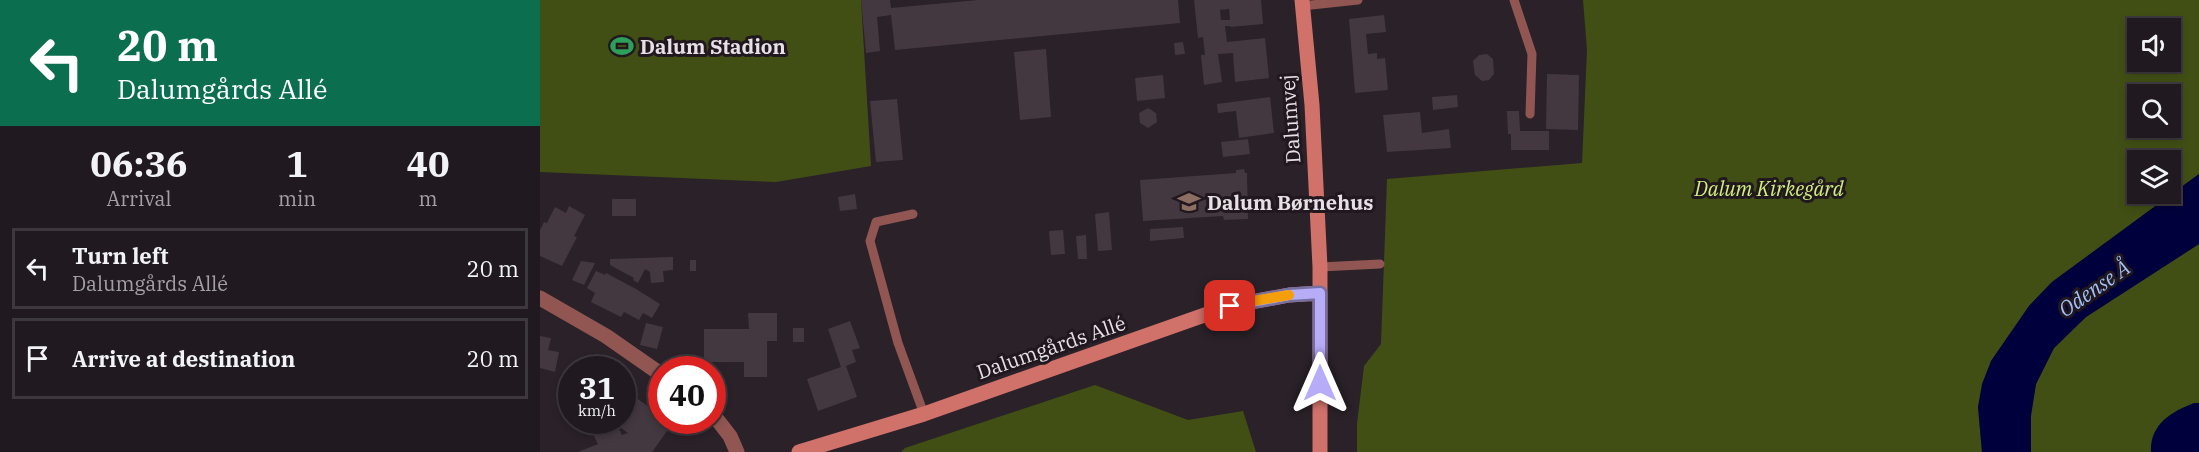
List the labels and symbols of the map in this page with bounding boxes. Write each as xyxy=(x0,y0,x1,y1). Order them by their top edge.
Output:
sports icon: Dalum Stadion xyxy=(609,33,635,59)
place label: Dalum Stadion xyxy=(640,33,786,60)
street label: Dalumvej xyxy=(1273,73,1307,165)
park label: Dalum Kirkegård xyxy=(1694,175,1845,202)
school or university icon: Dalum Børnehus xyxy=(1176,189,1202,215)
place label: Dalum Børnehus xyxy=(1207,189,1373,216)
water label: Odense Å xyxy=(2052,253,2136,323)
pin xyxy=(1204,280,1255,331)
street label: Dalumgårds Allé xyxy=(973,309,1129,385)
position arrow xyxy=(1288,351,1352,415)
speed limit sign: 40 xyxy=(648,356,726,434)

